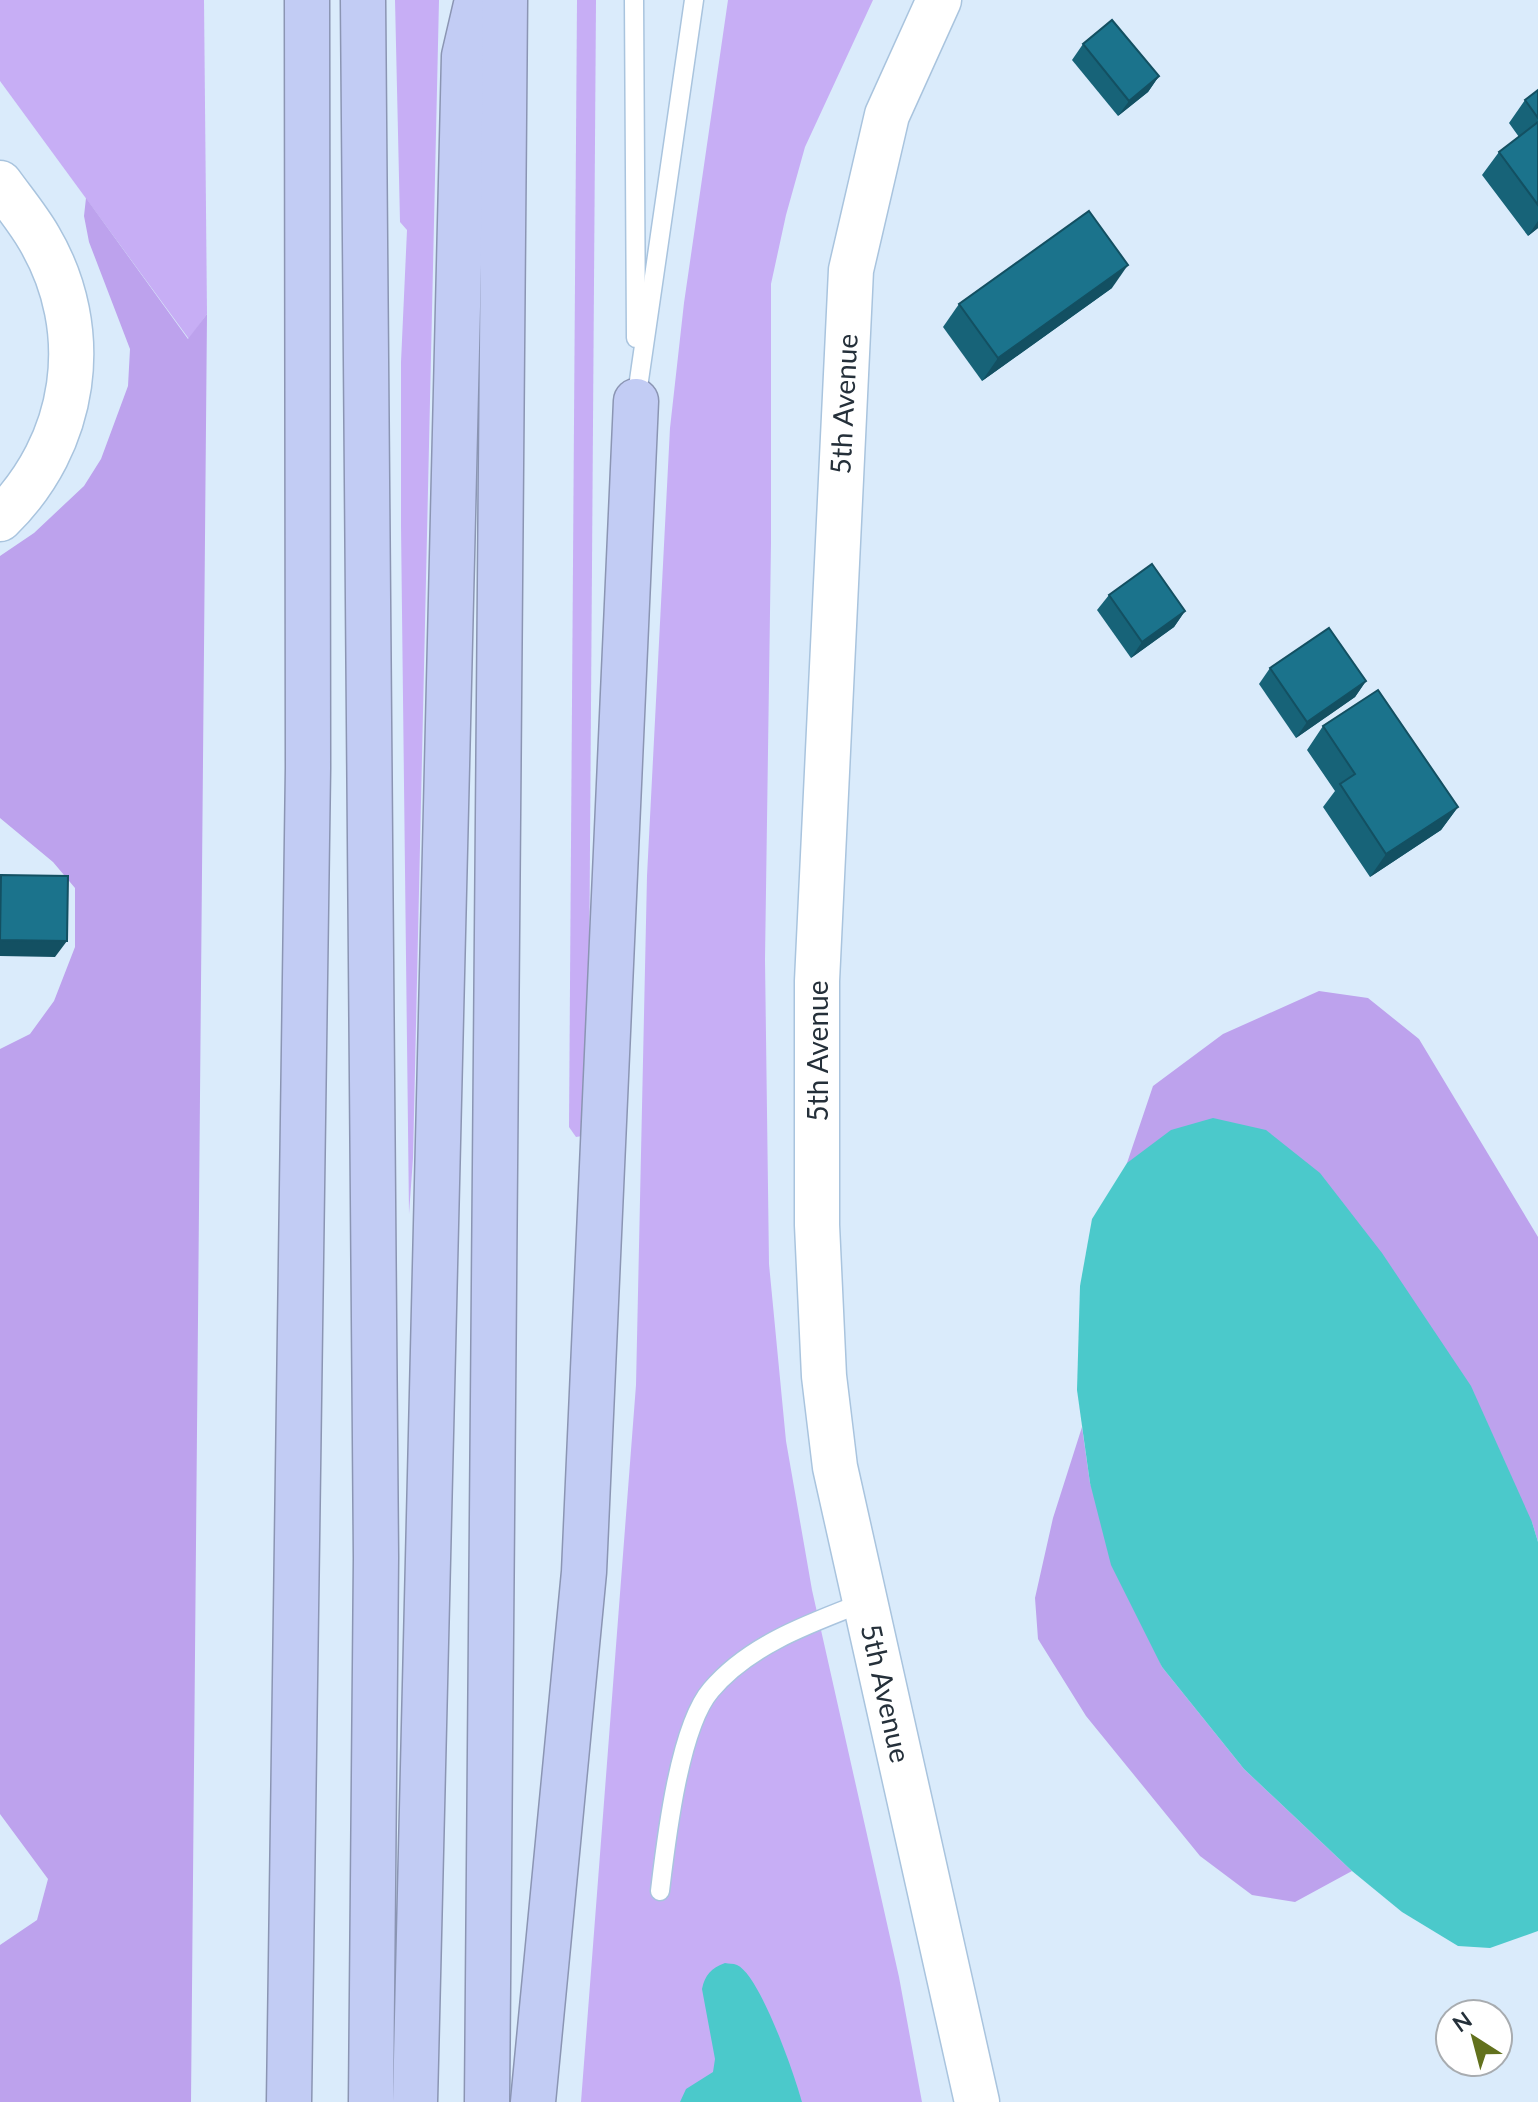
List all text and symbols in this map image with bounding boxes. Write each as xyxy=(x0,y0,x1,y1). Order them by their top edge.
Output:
street label: 5th Avenue xyxy=(822,333,864,475)
street label: 5th Avenue xyxy=(800,981,834,1121)
street label: 5th Avenue xyxy=(855,1621,919,1766)
north arrow xyxy=(1434,1998,1514,2078)
text: N xyxy=(1447,2006,1477,2037)

